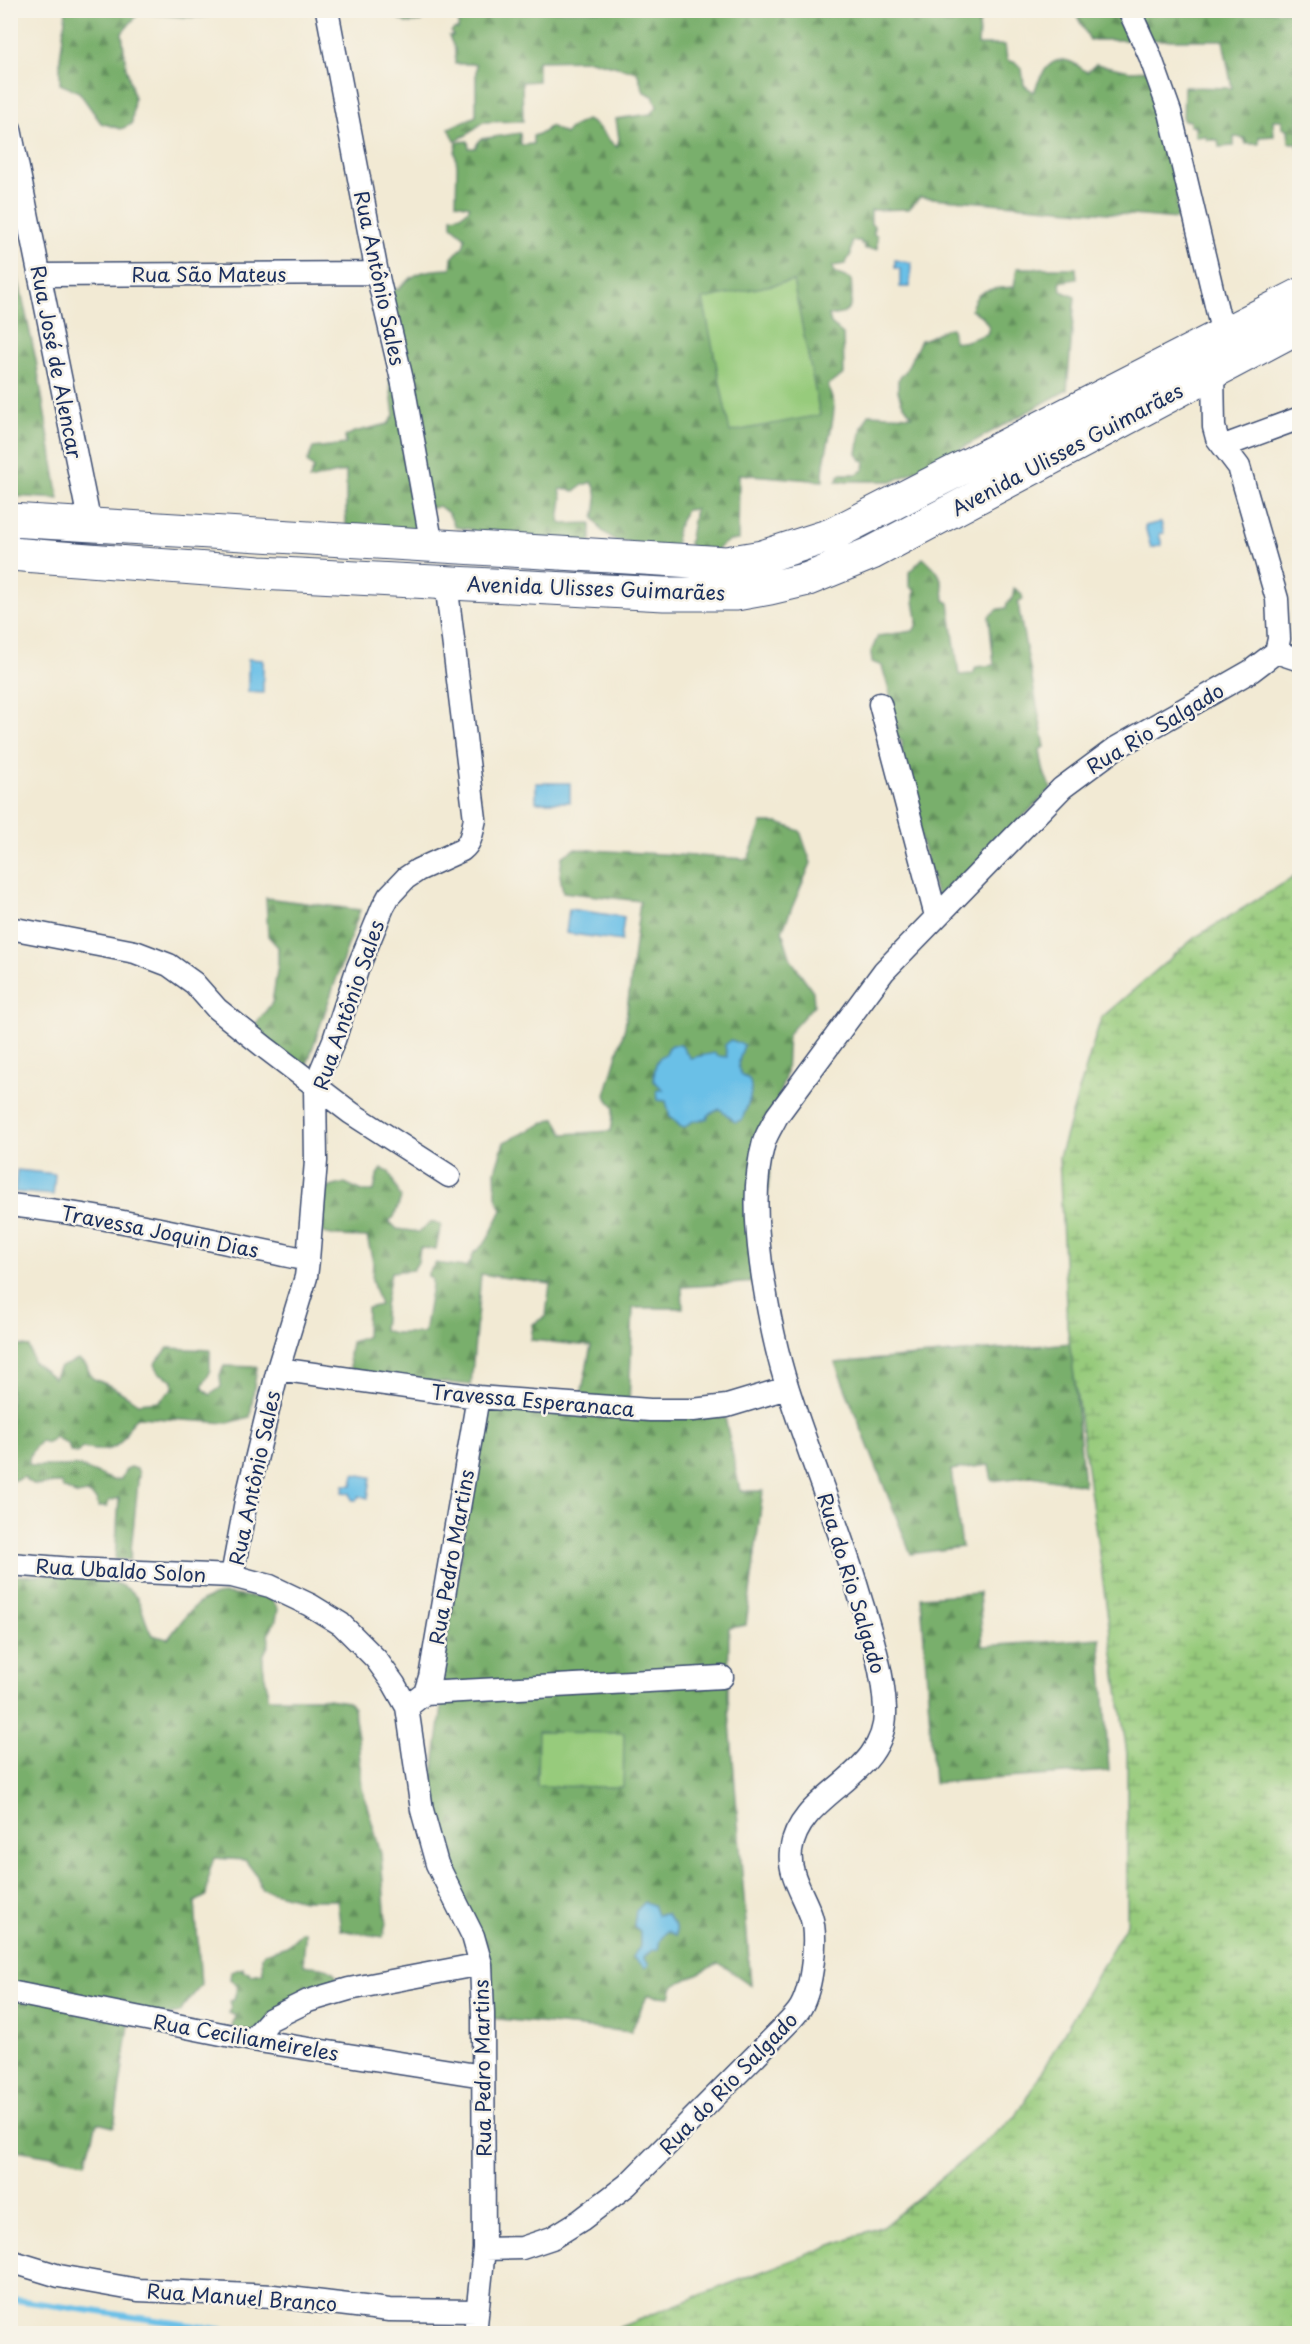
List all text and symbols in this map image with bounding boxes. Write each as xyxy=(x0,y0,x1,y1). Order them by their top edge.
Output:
street label: Rua Antônio Sales xyxy=(347,188,413,368)
street label: Rua São Mateus xyxy=(132,259,286,289)
street label: Rua José de Alencar xyxy=(24,263,91,462)
street label: Avenida Ulisses Guimarães xyxy=(946,375,1188,523)
street label: Avenida Ulisses Guimarães xyxy=(466,569,726,607)
street label: Rua Rio Salgado xyxy=(1081,675,1229,781)
street label: Rua Antônio Sales xyxy=(305,916,391,1094)
street label: Travessa Joquin Dias xyxy=(59,1197,261,1265)
street label: Travessa Esperanaca xyxy=(430,1376,636,1424)
street label: Rua Antônio Sales xyxy=(221,1388,287,1568)
street label: Rua Pedro Martins xyxy=(421,1467,481,1647)
street label: Rua do Rio Salgado xyxy=(810,1489,894,1677)
street label: Rua Ubaldo Solon xyxy=(35,1551,207,1589)
street label: Rua Pedro Martins xyxy=(465,1979,499,2157)
street label: Rua do Rio Salgado xyxy=(652,2005,804,2161)
street label: Rua Ceciliameireles xyxy=(151,2006,341,2068)
street label: Rua Manuel Branco xyxy=(146,2275,338,2319)

